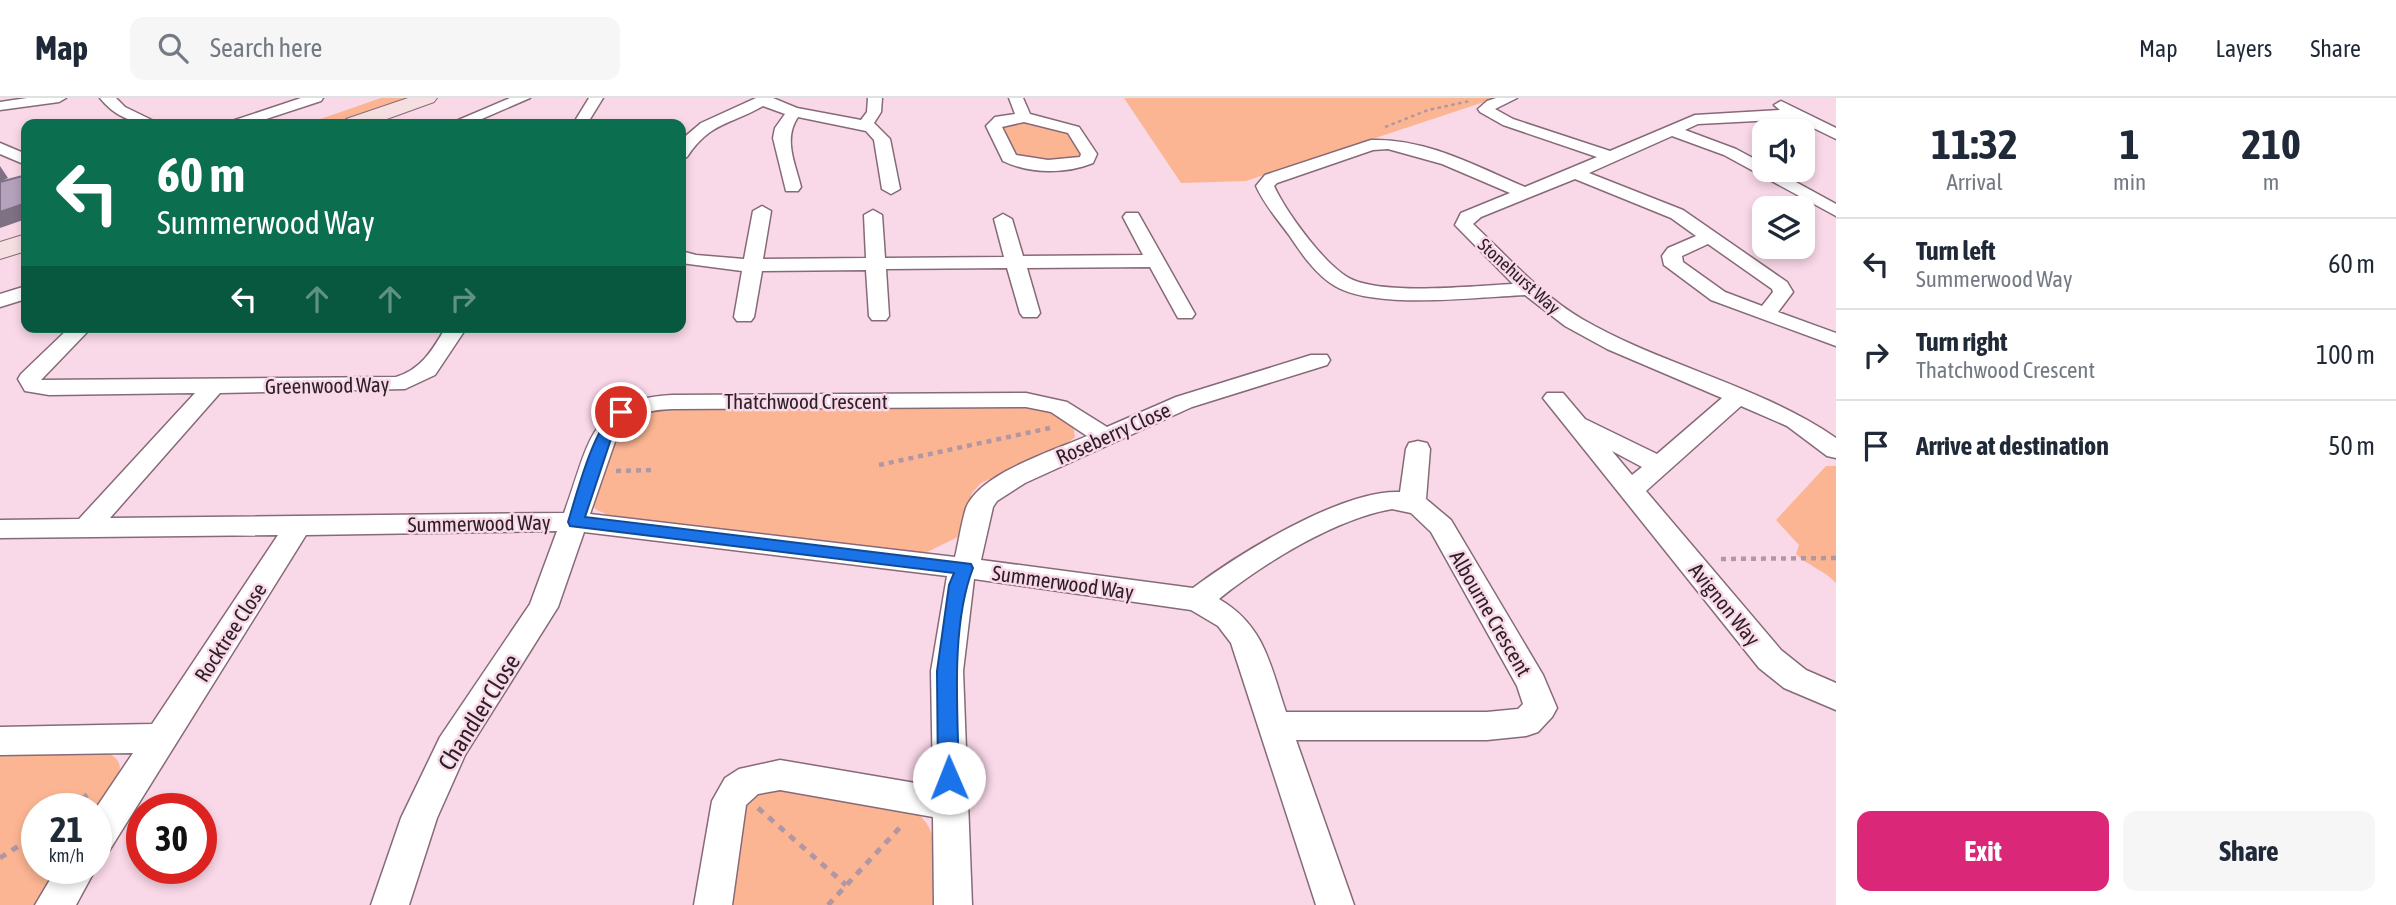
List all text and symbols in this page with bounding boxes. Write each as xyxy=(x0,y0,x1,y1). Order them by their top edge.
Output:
search box xyxy=(130,17,620,80)
text: Map xyxy=(35,29,88,67)
icon: search xyxy=(154,29,192,67)
text: Search here xyxy=(210,33,322,63)
text: Map xyxy=(2139,35,2178,62)
text: Layers xyxy=(2216,35,2272,62)
text: Share xyxy=(2310,35,2361,62)
map controls xyxy=(1752,119,1815,259)
button: sound xyxy=(1752,119,1815,182)
text: 11:32 xyxy=(1931,120,2018,168)
text: 1 xyxy=(2120,120,2139,168)
text: 210 xyxy=(2241,120,2301,168)
text: 60 m xyxy=(157,146,245,202)
icon: left xyxy=(42,147,133,238)
text: Arrival xyxy=(1946,169,2003,195)
text: min xyxy=(2113,169,2146,195)
text: m xyxy=(2263,169,2279,195)
button: layers xyxy=(1752,196,1815,259)
text: Summerwood Way xyxy=(157,204,375,241)
street label: Stonehurst Way xyxy=(1474,234,1564,318)
text: Turn left xyxy=(1916,236,1996,266)
icon: left xyxy=(1857,245,1895,283)
text: 60 m xyxy=(2328,249,2375,279)
text: Summerwood Way xyxy=(1916,266,2072,292)
icon: left xyxy=(225,280,263,318)
icon: ahead xyxy=(298,280,336,318)
icon: ahead xyxy=(371,280,409,318)
icon: right xyxy=(444,280,482,318)
text: Turn right xyxy=(1916,327,2007,357)
icon: right xyxy=(1857,336,1895,374)
text: 100 m xyxy=(2316,340,2375,370)
text: Thatchwood Crescent xyxy=(1916,357,2095,383)
street label: Greenwood Way xyxy=(265,372,390,398)
pin xyxy=(591,382,651,442)
street label: Thatchwood Crescent xyxy=(724,389,888,413)
icon: arrive xyxy=(602,393,640,431)
street label: Roseberry Close xyxy=(1052,397,1174,469)
icon: arrive xyxy=(1857,427,1895,465)
text: Arrive at destination xyxy=(1916,431,2109,461)
text: 50 m xyxy=(2328,431,2375,461)
street label: Summerwood Way xyxy=(407,510,551,536)
street label: Albourne Crescent xyxy=(1445,546,1537,680)
street label: Avignon Way xyxy=(1685,558,1766,650)
street label: Summerwood Way xyxy=(991,560,1136,604)
street label: Rocktree Close xyxy=(189,578,271,686)
street label: Chandler Close xyxy=(433,649,525,775)
position arrow xyxy=(912,741,986,815)
speed limit sign: 30 xyxy=(126,793,217,884)
text: 21 xyxy=(50,809,83,849)
button: Exit xyxy=(1857,811,2109,891)
button: Share xyxy=(2123,811,2375,891)
text: km/h xyxy=(49,845,84,866)

